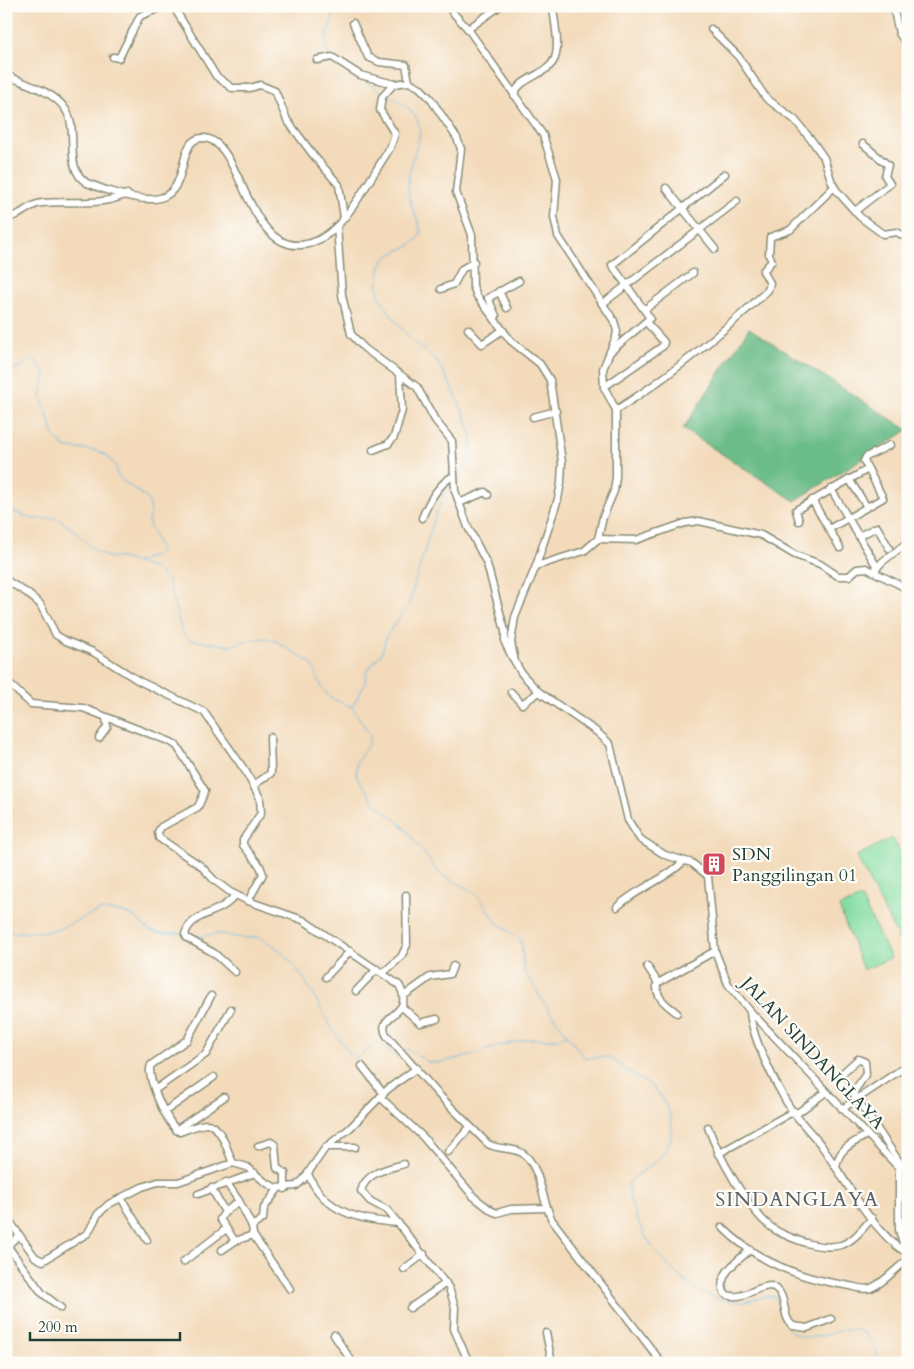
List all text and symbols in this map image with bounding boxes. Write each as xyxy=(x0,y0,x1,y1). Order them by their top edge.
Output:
place label: SDN Panggilingan 01 xyxy=(732,842,857,888)
building icon: SDN Panggilingan 01 xyxy=(701,851,727,877)
street label: JALAN SINDANGLAYA xyxy=(733,969,890,1135)
district label: SINDANGLAYA xyxy=(715,1186,879,1213)
scale bar xyxy=(30,1309,180,1341)
text: 200 m xyxy=(38,1317,78,1337)

